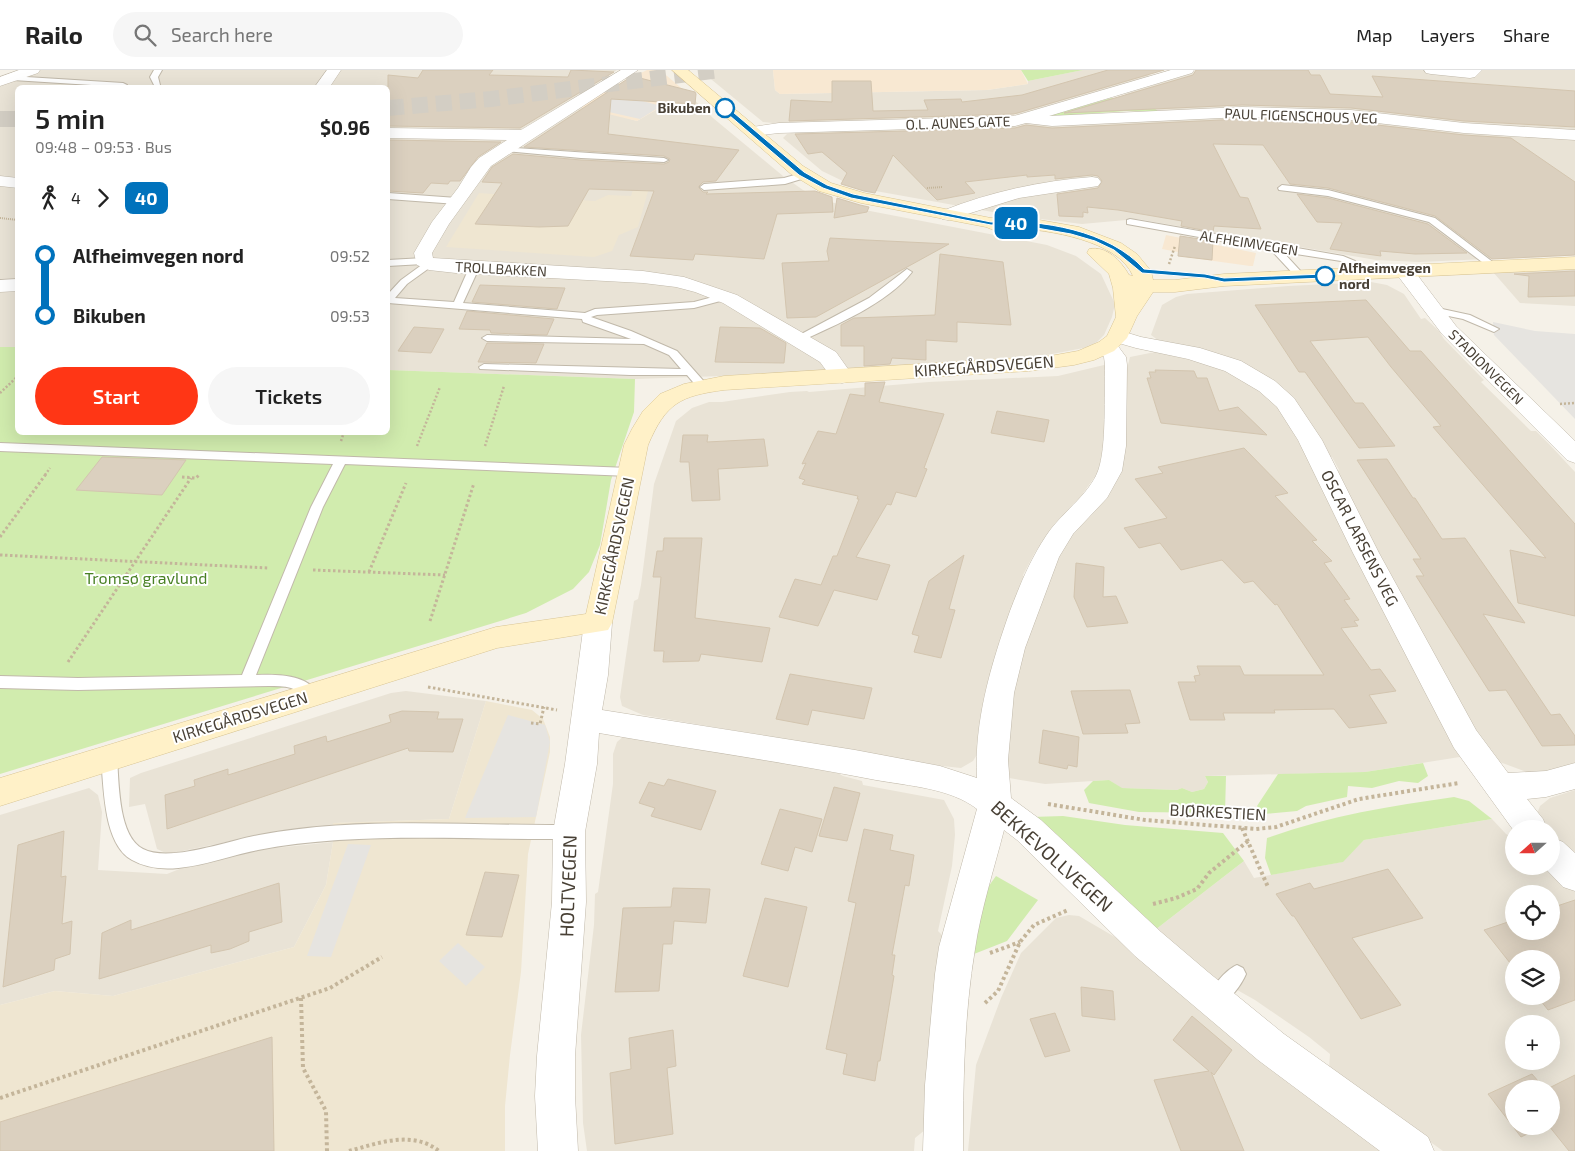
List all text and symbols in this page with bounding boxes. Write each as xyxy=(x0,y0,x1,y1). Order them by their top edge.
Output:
search box xyxy=(113,12,463,57)
text: Railo xyxy=(25,20,83,49)
icon: search xyxy=(131,21,159,49)
text: Search here xyxy=(171,23,273,46)
text: Map xyxy=(1356,24,1392,46)
text: Layers xyxy=(1420,24,1475,46)
text: Share xyxy=(1503,24,1550,46)
marker: Bikuben xyxy=(715,98,735,118)
place label: Bikuben xyxy=(657,99,711,116)
text: 5 min xyxy=(35,101,105,135)
street label: PAUL FIGENSCHOUS VEG xyxy=(1224,104,1378,127)
street label: O.L. AUNES GATE xyxy=(905,112,1011,133)
text: $0.96 xyxy=(320,116,370,139)
text: 09:48 – 09:53 · Bus xyxy=(35,137,172,156)
icon: walk xyxy=(35,184,63,212)
icon: forward xyxy=(89,184,117,212)
text: 40 xyxy=(135,187,158,209)
text: 4 xyxy=(71,188,81,207)
line badge: 40 xyxy=(994,207,1038,239)
text: 40 xyxy=(1005,212,1027,234)
street label: ALFHEIMVEGEN xyxy=(1199,226,1299,259)
text: Alfheimvegen nord xyxy=(73,244,244,267)
text: 09:52 xyxy=(330,246,370,265)
street label: TROLLBAKKEN xyxy=(455,258,547,279)
place label: Alfheimvegen nord xyxy=(1339,259,1431,292)
marker: Alfheimvegen nord xyxy=(1315,266,1335,286)
text: Bikuben xyxy=(73,304,146,327)
text: 09:53 xyxy=(330,306,370,325)
street label: STADIONVEGEN xyxy=(1445,326,1527,408)
street label: KIRKEGÅRDSVEGEN xyxy=(913,351,1055,380)
button: Start xyxy=(35,367,198,425)
button: Tickets xyxy=(208,367,370,425)
street label: OSCAR LARSENS VEG xyxy=(1318,467,1403,609)
street label: KIRKEGÅRDSVEGEN xyxy=(590,475,637,616)
park label: Tromsø gravlund xyxy=(85,568,207,587)
street label: KIRKEGÅRDSVEGEN xyxy=(170,687,310,746)
street label: BEKKEVOLLVEGEN xyxy=(987,795,1118,916)
street label: BJØRKESTIEN xyxy=(1169,799,1267,824)
north arrow xyxy=(1505,820,1560,875)
map controls xyxy=(1505,820,1560,1135)
street label: HOLTVEGEN xyxy=(554,834,581,938)
button: locate xyxy=(1505,885,1560,940)
button: layers xyxy=(1505,950,1560,1005)
button: + xyxy=(1505,1015,1560,1070)
button: − xyxy=(1505,1080,1560,1135)

